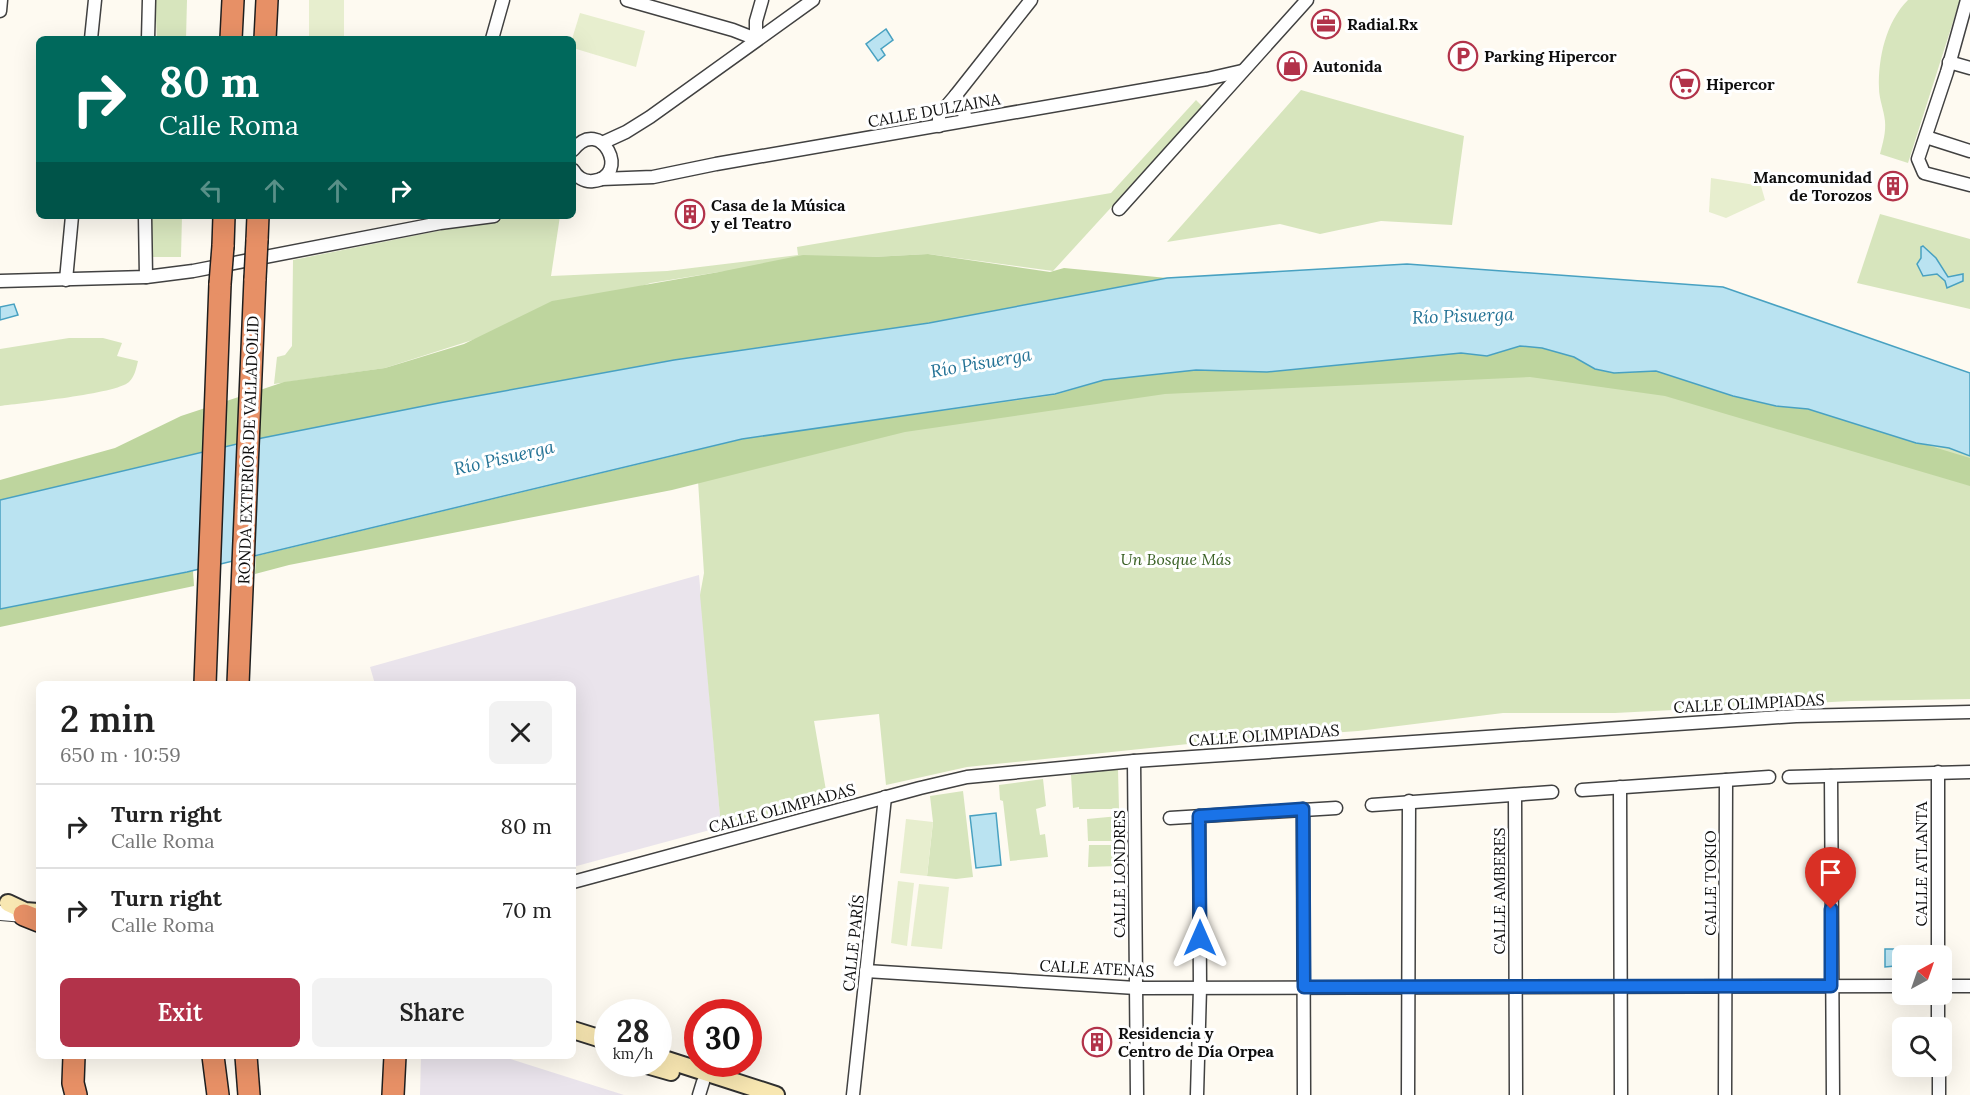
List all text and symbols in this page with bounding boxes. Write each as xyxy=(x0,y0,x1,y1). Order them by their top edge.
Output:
office icon: Radial.Rx xyxy=(1310,8,1342,40)
place label: Radial.Rx xyxy=(1347,14,1418,34)
parking icon: Parking Hipercor xyxy=(1447,40,1479,72)
place label: Parking Hipercor xyxy=(1484,46,1617,66)
shop icon: Autonida xyxy=(1276,50,1308,82)
text: 80 m xyxy=(159,55,259,109)
place label: Autonida xyxy=(1313,56,1383,76)
icon: right xyxy=(60,60,138,138)
supermarket icon: Hipercor xyxy=(1669,68,1701,100)
place label: Hipercor xyxy=(1706,74,1775,94)
street label: CALLE DULZAINA xyxy=(866,88,1003,131)
text: Calle Roma xyxy=(159,108,299,142)
place label: Mancomunidad de Torozos xyxy=(1753,167,1872,205)
building icon: Mancomunidad de Torozos xyxy=(1877,170,1909,202)
icon: left xyxy=(195,174,228,207)
icon: ahead xyxy=(258,174,291,207)
icon: ahead xyxy=(321,174,354,207)
icon: right xyxy=(384,174,417,207)
place label: Casa de la Música y el Teatro xyxy=(711,195,846,233)
building icon: Casa de la Música y el Teatro xyxy=(674,198,706,230)
water label: Río Pisuerga xyxy=(1412,302,1515,329)
street label: RONDA EXTERIOR DE VALLADOLID xyxy=(233,315,263,585)
water label: Río Pisuerga xyxy=(929,342,1033,383)
water label: Río Pisuerga xyxy=(452,435,556,480)
park label: Un Bosque Más xyxy=(1121,549,1232,569)
street label: CALLE OLIMPIADAS xyxy=(1673,689,1825,717)
text: 2 min xyxy=(60,696,155,742)
button: close xyxy=(489,701,552,764)
street label: CALLE OLIMPIADAS xyxy=(1188,720,1340,750)
text: 650 m · 10:59 xyxy=(60,742,181,767)
street label: CALLE OLIMPIADAS xyxy=(706,779,858,837)
text: Turn right xyxy=(111,800,222,828)
street label: CALLE ATLANTA xyxy=(1911,800,1931,927)
icon: right xyxy=(60,810,93,843)
street label: CALLE LONDRES xyxy=(1109,810,1129,938)
text: 80 m xyxy=(501,812,552,840)
street label: CALLE AMBERES xyxy=(1489,827,1509,955)
text: Calle Roma xyxy=(111,828,215,853)
street label: CALLE TOKIO xyxy=(1700,830,1720,936)
pin xyxy=(1805,847,1856,909)
icon: arrive xyxy=(1814,856,1847,889)
text: Turn right xyxy=(111,884,222,912)
icon: right xyxy=(60,894,93,927)
street label: CALLE PARÍS xyxy=(838,894,868,992)
text: 70 m xyxy=(503,896,552,924)
position arrow xyxy=(1168,906,1232,970)
text: Calle Roma xyxy=(111,912,215,937)
north arrow xyxy=(1892,945,1952,1005)
map controls xyxy=(1892,945,1952,1077)
street label: CALLE ATENAS xyxy=(1039,955,1155,981)
button: Exit xyxy=(60,978,300,1047)
button: Share xyxy=(312,978,552,1047)
speed limit sign: 30 xyxy=(684,999,762,1077)
text: 28 xyxy=(616,1012,650,1050)
button: search xyxy=(1892,1017,1952,1077)
place label: Residencia y Centro de Día Orpea xyxy=(1118,1023,1275,1061)
building icon: Residencia y Centro de Día Orpea xyxy=(1081,1026,1113,1058)
text: km/h xyxy=(613,1044,653,1063)

